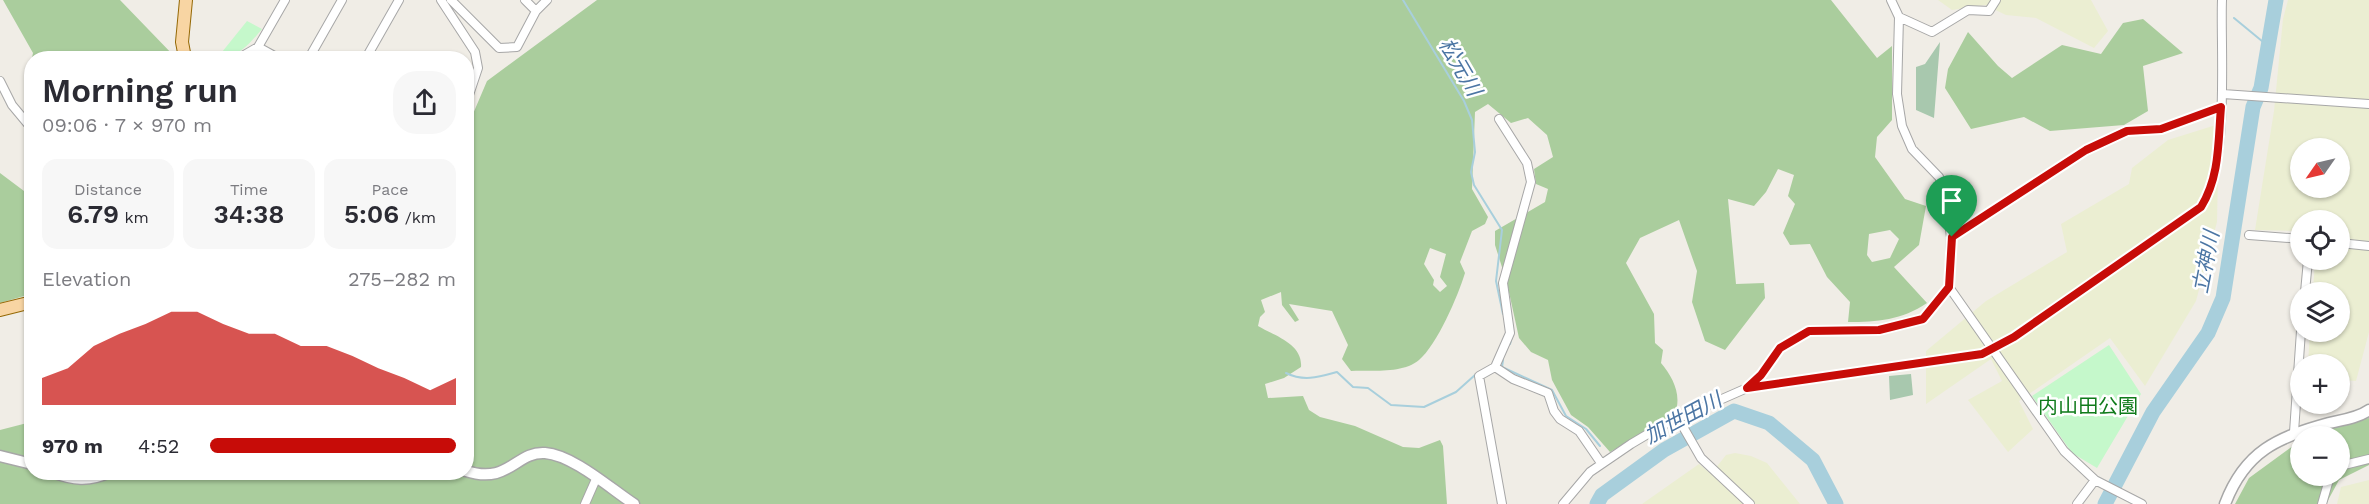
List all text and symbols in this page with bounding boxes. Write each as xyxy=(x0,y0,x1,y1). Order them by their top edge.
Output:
water label: 松元川 xyxy=(1434,33,1488,102)
text: Morning run xyxy=(42,71,238,110)
button: share xyxy=(393,71,456,134)
text: 09:06 · 7 × 970 m xyxy=(42,113,212,137)
north arrow xyxy=(2290,138,2350,198)
map controls xyxy=(2290,138,2350,486)
pin xyxy=(1926,175,1977,237)
text: Distance xyxy=(74,180,142,199)
text: Time xyxy=(230,180,268,199)
text: Pace xyxy=(371,180,409,199)
icon: arrive xyxy=(1935,184,1968,217)
text: 6.79 xyxy=(67,199,119,229)
text: 34:38 xyxy=(213,199,285,229)
text: 5:06 xyxy=(344,199,399,229)
text: km xyxy=(119,208,149,227)
text: /km xyxy=(399,208,436,227)
button: locate xyxy=(2290,210,2350,270)
water label: 立神川 xyxy=(2187,227,2224,295)
text: Elevation xyxy=(42,267,131,291)
text: 275–282 m xyxy=(348,267,456,291)
button: layers xyxy=(2290,282,2350,342)
button: + xyxy=(2290,354,2350,414)
water label: 加世田川 xyxy=(1640,386,1727,448)
park label: 内山田公園 xyxy=(2038,394,2138,418)
button: − xyxy=(2290,426,2350,486)
text: 970 m xyxy=(42,434,103,458)
text: 4:52 xyxy=(138,434,179,458)

